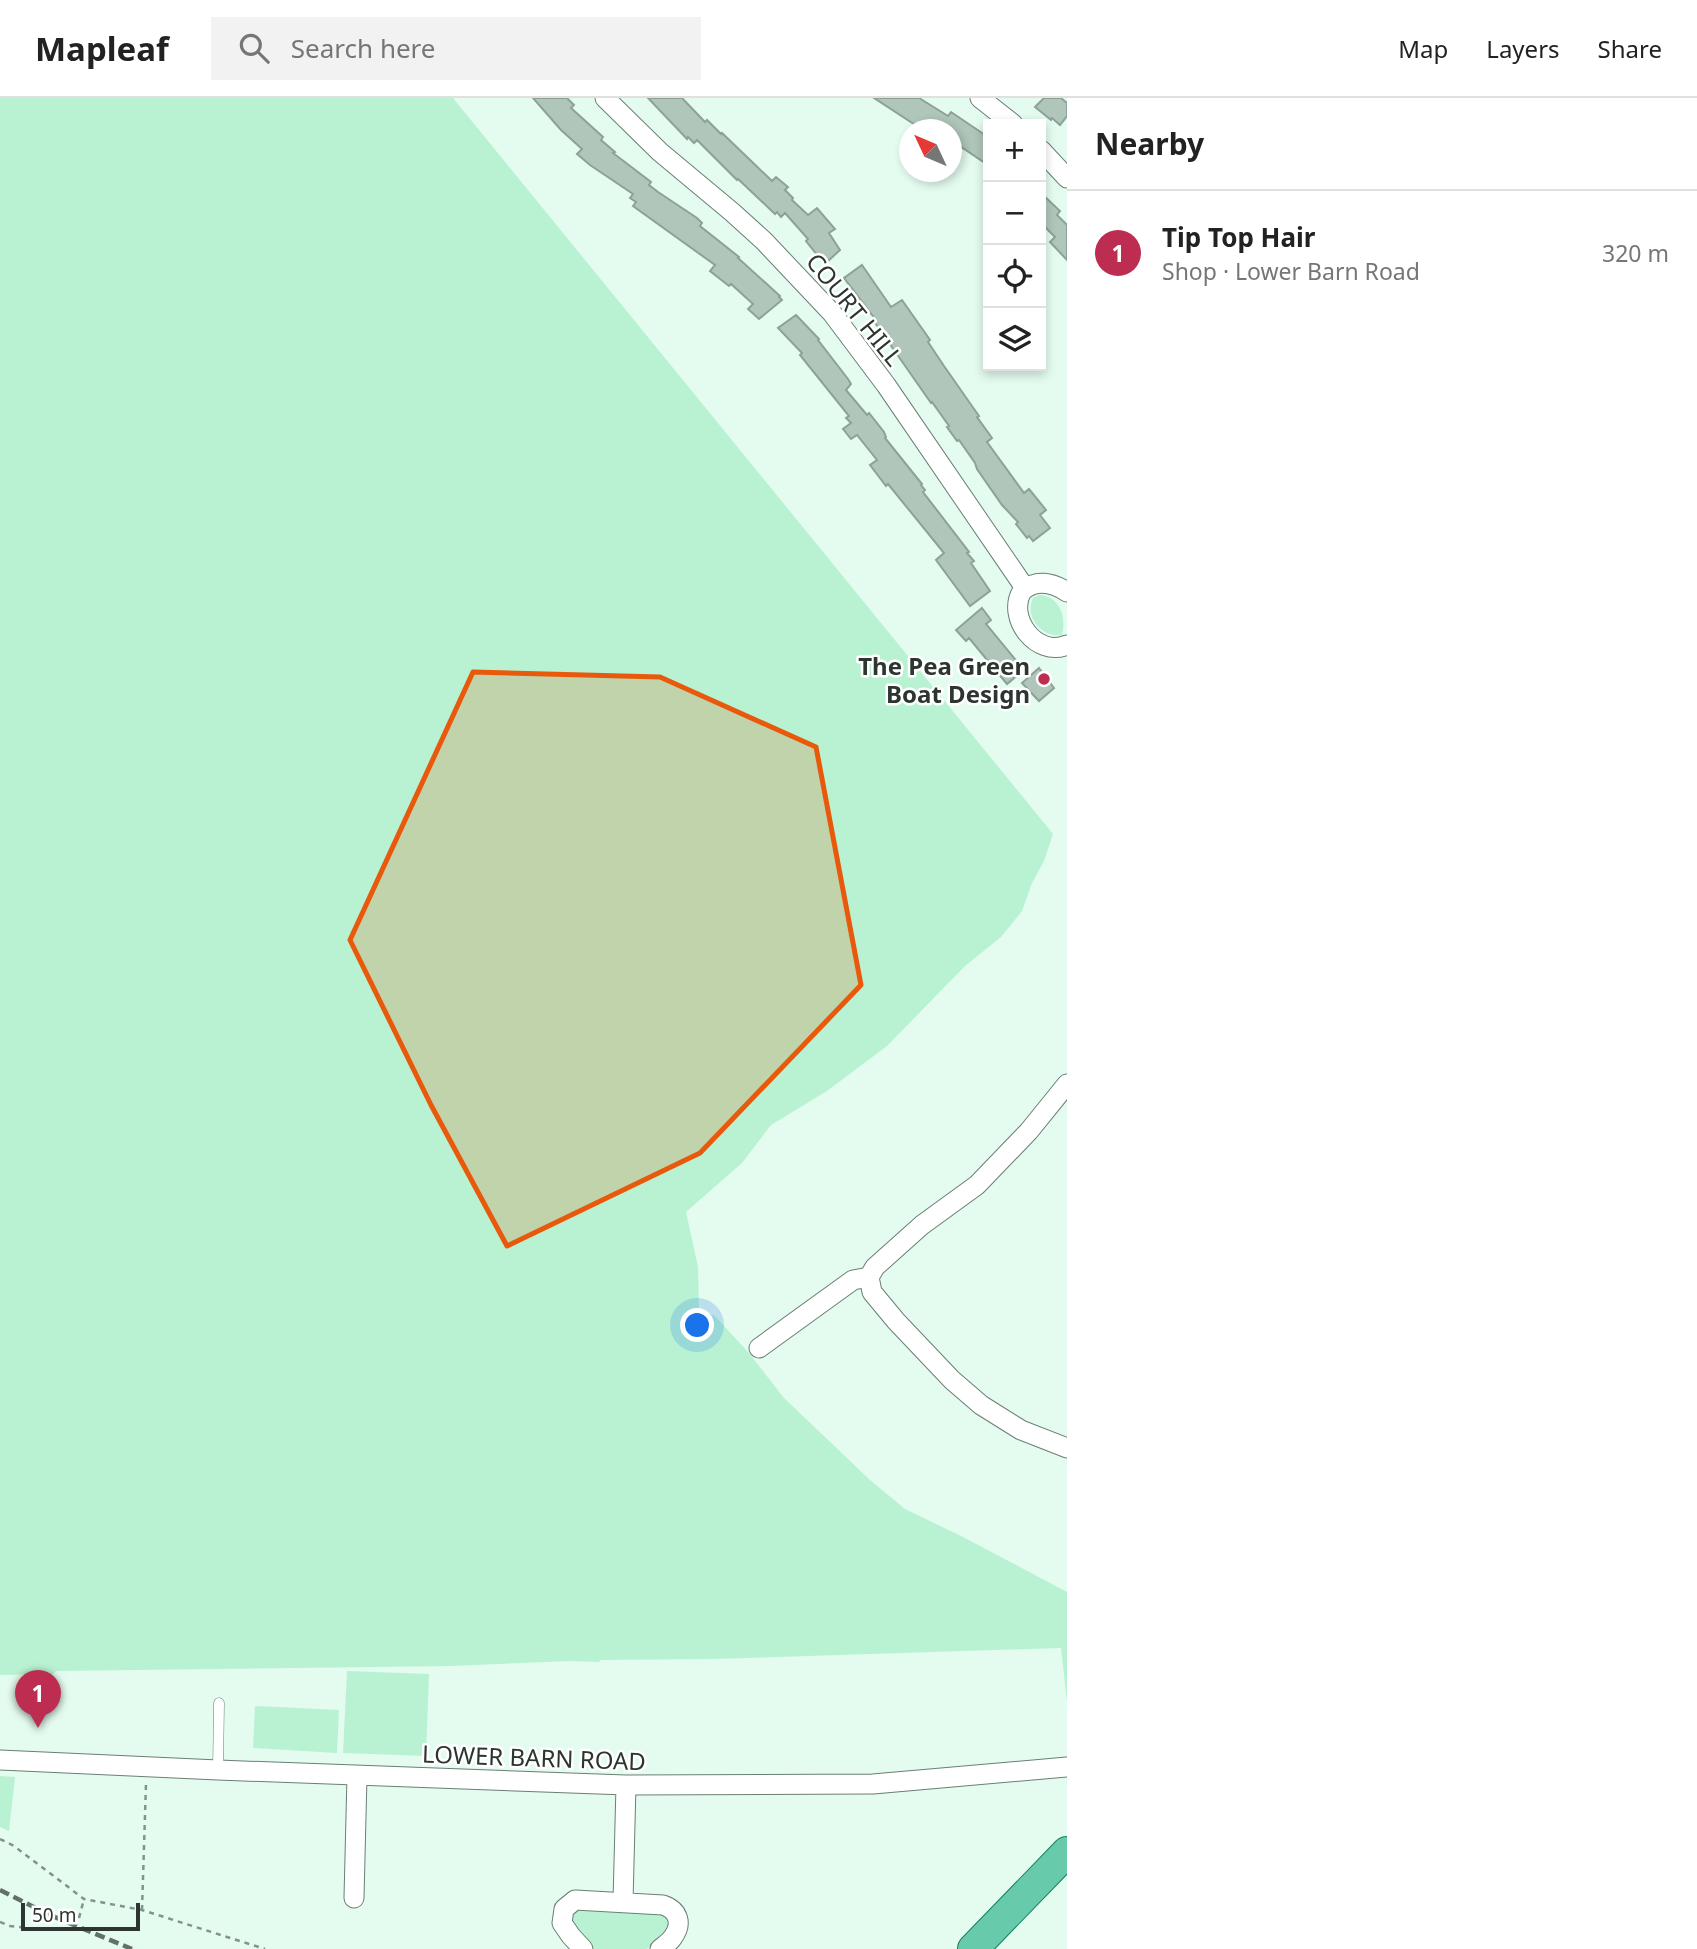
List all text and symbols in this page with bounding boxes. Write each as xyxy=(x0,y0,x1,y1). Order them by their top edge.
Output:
search box xyxy=(211,17,701,80)
text: Mapleaf xyxy=(35,26,169,71)
icon: search xyxy=(235,29,273,67)
text: Search here xyxy=(291,30,436,66)
text: Map xyxy=(1398,32,1448,65)
text: Layers xyxy=(1486,32,1560,65)
text: Share xyxy=(1598,32,1662,65)
north arrow xyxy=(899,119,962,182)
map controls xyxy=(983,119,1046,371)
button: + xyxy=(983,119,1046,182)
text: Nearby xyxy=(1095,123,1204,164)
button: − xyxy=(983,182,1046,245)
text: Tip Top Hair xyxy=(1162,219,1315,255)
text: 1 xyxy=(1111,237,1125,269)
text: 320 m xyxy=(1602,237,1669,269)
button: locate xyxy=(983,245,1046,308)
street label: COURT HILL xyxy=(799,246,911,372)
text: Shop · Lower Barn Road xyxy=(1162,255,1420,287)
button: layers xyxy=(983,308,1046,371)
place label: The Pea Green Boat Design xyxy=(858,649,1030,710)
marker: The Pea Green Boat Design xyxy=(1036,671,1052,687)
your location xyxy=(680,1308,714,1342)
pin: 1 xyxy=(15,1670,61,1728)
street label: LOWER BARN ROAD xyxy=(422,1737,646,1777)
scale bar xyxy=(21,1900,140,1932)
text: 50 m xyxy=(32,1902,76,1928)

